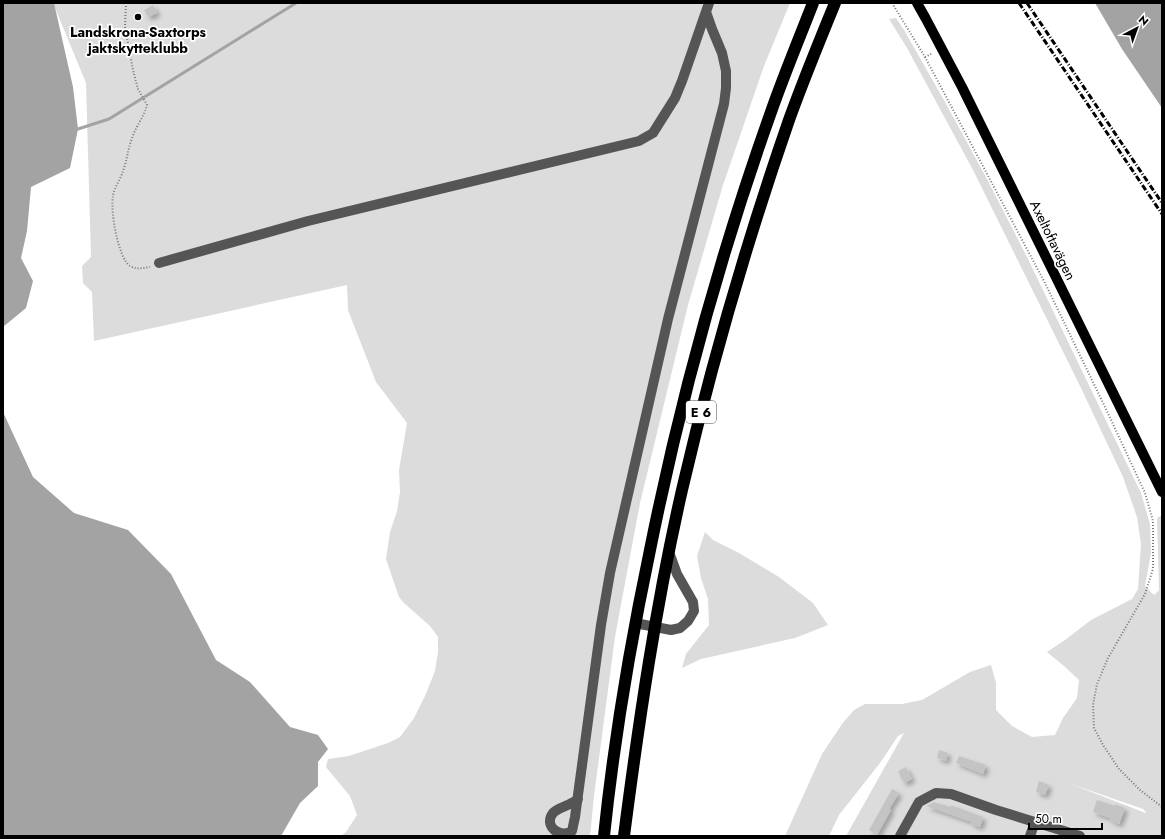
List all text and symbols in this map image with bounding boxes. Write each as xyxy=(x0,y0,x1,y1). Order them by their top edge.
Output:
north arrow xyxy=(1117,8,1157,48)
marker: Landskrona-Saxtorps jaktskytteklubb xyxy=(133,12,143,22)
text: N xyxy=(1135,12,1152,29)
place label: Landskrona-Saxtorps jaktskytteklubb xyxy=(70,22,207,58)
street label: Axeltoftavägen xyxy=(1025,197,1081,283)
road number: E 6 xyxy=(686,401,716,423)
scale bar xyxy=(1029,805,1102,831)
text: 50 m xyxy=(1035,810,1062,828)

